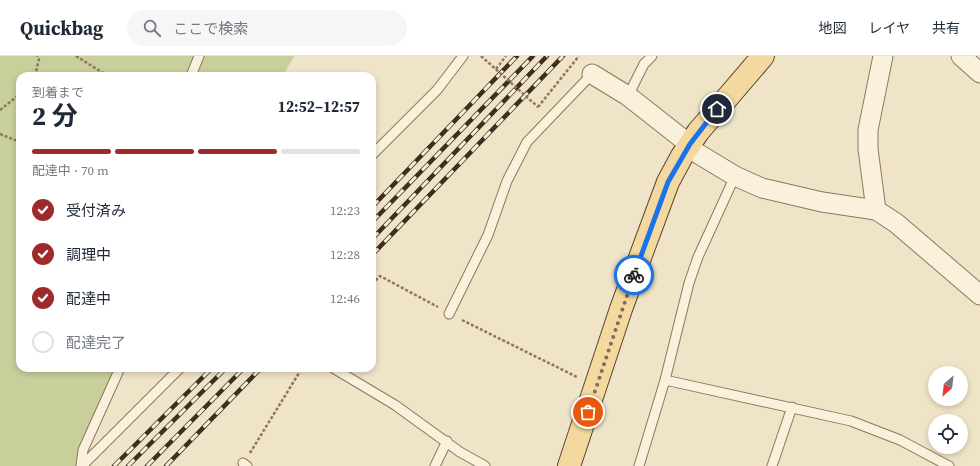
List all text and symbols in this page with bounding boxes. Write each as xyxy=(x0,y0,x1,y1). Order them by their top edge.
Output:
search box xyxy=(127,10,407,46)
text: Quickbag xyxy=(20,15,103,41)
icon: search xyxy=(141,17,163,39)
text: ここで検索 xyxy=(173,18,248,39)
text: 地図 xyxy=(818,18,846,38)
text: レイヤ xyxy=(868,18,910,38)
text: 共有 xyxy=(932,18,960,38)
text: 到着まで xyxy=(32,84,84,101)
pin xyxy=(700,92,734,126)
text: 12:52–12:57 xyxy=(278,96,360,117)
text: 2 分 xyxy=(32,98,78,134)
icon: home xyxy=(706,98,728,120)
text: 配達中 · 70 m xyxy=(32,162,109,179)
icon: check xyxy=(32,199,54,221)
text: 受付済み xyxy=(66,200,126,221)
text: 12:23 xyxy=(330,202,360,219)
icon: check xyxy=(32,243,54,265)
text: 調理中 xyxy=(66,244,111,265)
text: 12:28 xyxy=(330,246,360,263)
courier xyxy=(614,255,654,295)
icon: bike xyxy=(623,264,645,286)
icon: check xyxy=(32,287,54,309)
text: 配達中 xyxy=(66,288,111,309)
text: 12:46 xyxy=(330,290,360,307)
text: 配達完了 xyxy=(66,332,126,353)
north arrow xyxy=(928,366,968,406)
map controls xyxy=(928,366,968,454)
pin xyxy=(571,395,605,429)
icon: bag xyxy=(577,401,599,423)
button: locate xyxy=(928,414,968,454)

